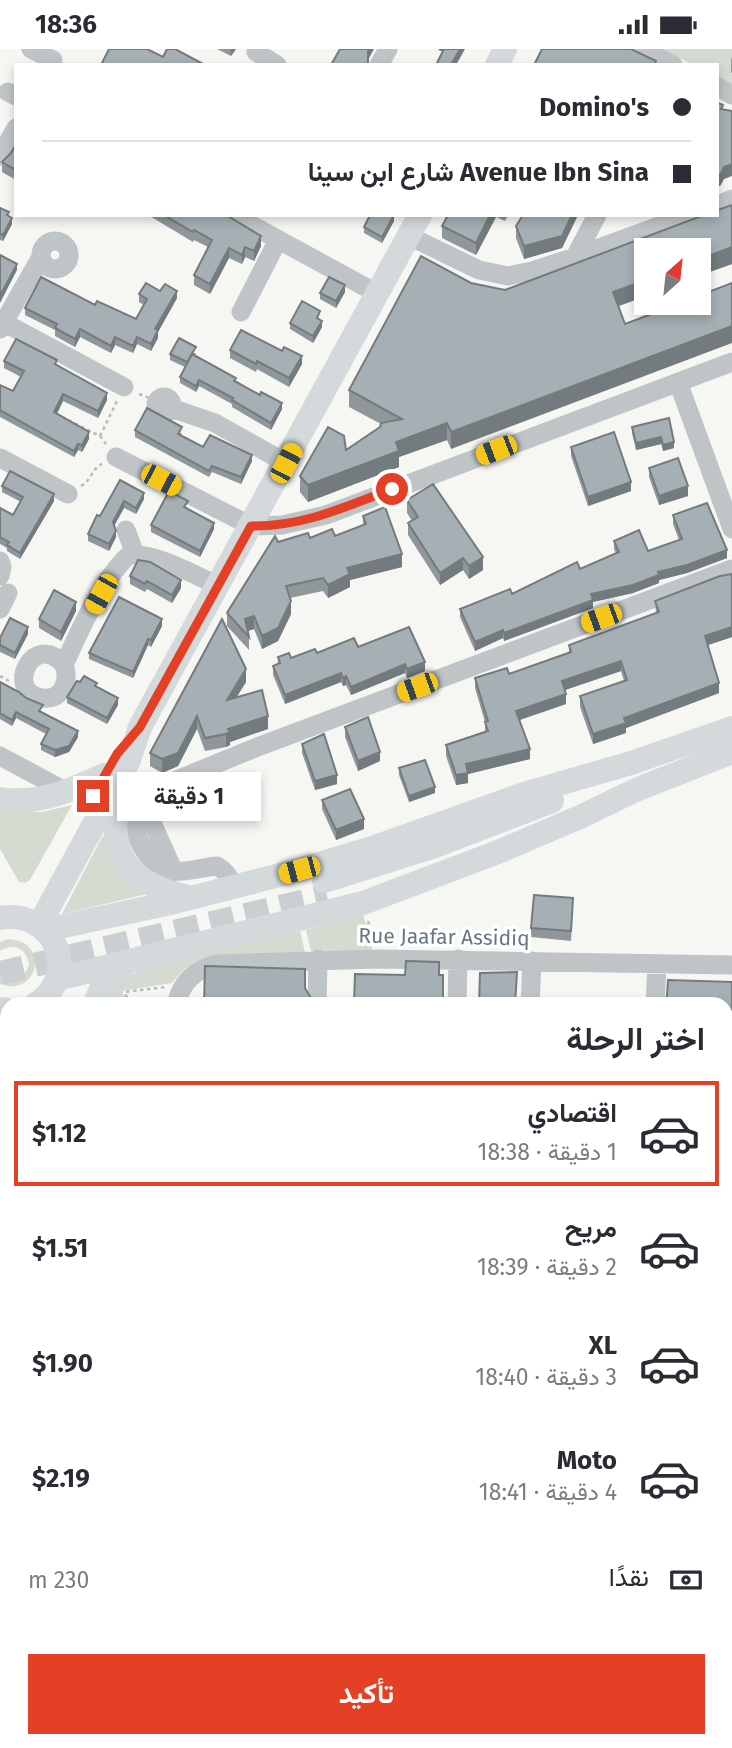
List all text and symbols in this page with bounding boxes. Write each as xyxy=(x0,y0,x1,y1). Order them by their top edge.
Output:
text: 18:36 xyxy=(35,9,97,40)
text: Domino's xyxy=(539,92,649,123)
text: Avenue Ibn Sina شارع ابن سينا xyxy=(308,157,649,188)
north arrow xyxy=(634,238,710,315)
map controls xyxy=(634,238,711,315)
car xyxy=(473,433,520,467)
car xyxy=(267,440,306,486)
car xyxy=(138,461,185,499)
route start xyxy=(376,473,408,505)
car xyxy=(82,571,121,617)
car xyxy=(578,601,625,635)
car xyxy=(394,670,441,704)
callout: 1 دقيقة xyxy=(118,771,261,821)
route end xyxy=(77,780,109,812)
text: 1 دقيقة xyxy=(154,782,224,810)
car xyxy=(276,854,323,886)
street label: Rue Jaafar Assidiq xyxy=(358,923,530,951)
text: اختر الرحلة xyxy=(566,1020,705,1058)
text: اقتصادي xyxy=(528,1098,617,1129)
icon: car xyxy=(638,1102,701,1165)
text: $1.12 xyxy=(32,1118,87,1149)
text: 1 دقيقة · 18:38 xyxy=(477,1138,617,1166)
text: مريح xyxy=(565,1213,617,1244)
icon: car xyxy=(638,1217,701,1280)
text: $1.51 xyxy=(32,1233,88,1264)
text: 2 دقيقة · 18:39 xyxy=(477,1253,617,1281)
text: XL xyxy=(589,1330,617,1361)
icon: car xyxy=(638,1332,701,1395)
text: $1.90 xyxy=(32,1348,93,1379)
text: 3 دقيقة · 18:40 xyxy=(475,1363,617,1391)
text: Moto xyxy=(557,1445,617,1476)
icon: car xyxy=(638,1447,701,1510)
text: $2.19 xyxy=(32,1463,90,1494)
text: 4 دقيقة · 18:41 xyxy=(479,1478,617,1506)
icon: cash xyxy=(667,1561,705,1599)
text: نقدًا xyxy=(609,1562,649,1593)
text: 230 m xyxy=(28,1566,89,1594)
button: تأكيد xyxy=(28,1654,705,1734)

